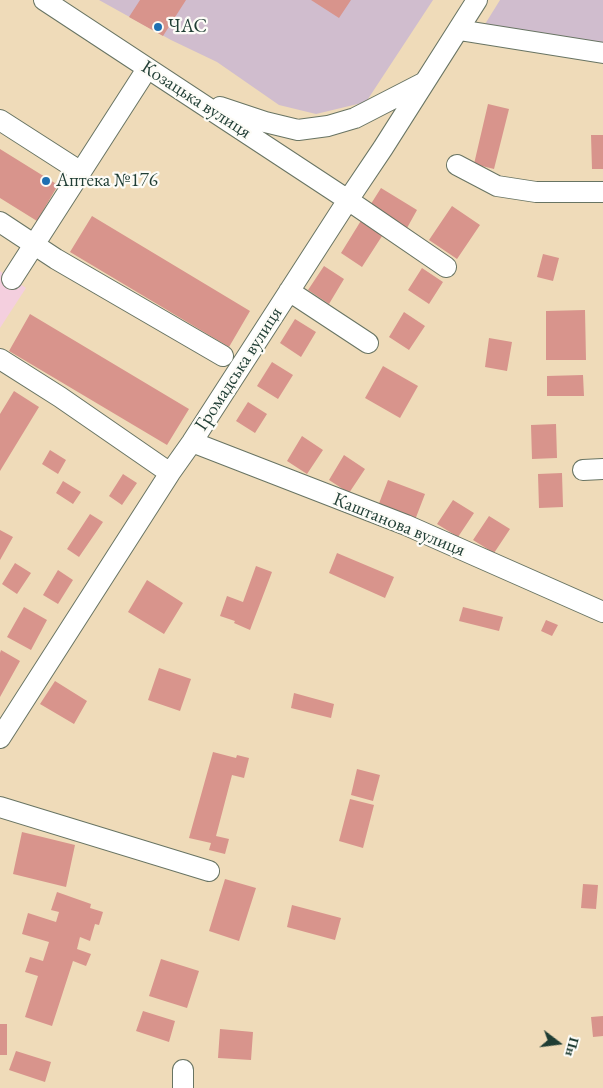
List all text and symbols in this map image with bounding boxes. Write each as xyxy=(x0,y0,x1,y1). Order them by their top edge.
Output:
place label: ЧАС xyxy=(168,16,207,38)
marker: ЧАС xyxy=(152,21,164,33)
street label: Козацька вулиця xyxy=(137,56,255,144)
place label: Аптека №176 xyxy=(56,170,158,192)
marker: Аптека №176 xyxy=(40,175,52,187)
street label: Громадська вулиця xyxy=(190,303,288,435)
street label: Каштанова вулиця xyxy=(330,488,468,562)
north arrow xyxy=(533,1018,583,1068)
text: Пн xyxy=(561,1035,584,1058)

